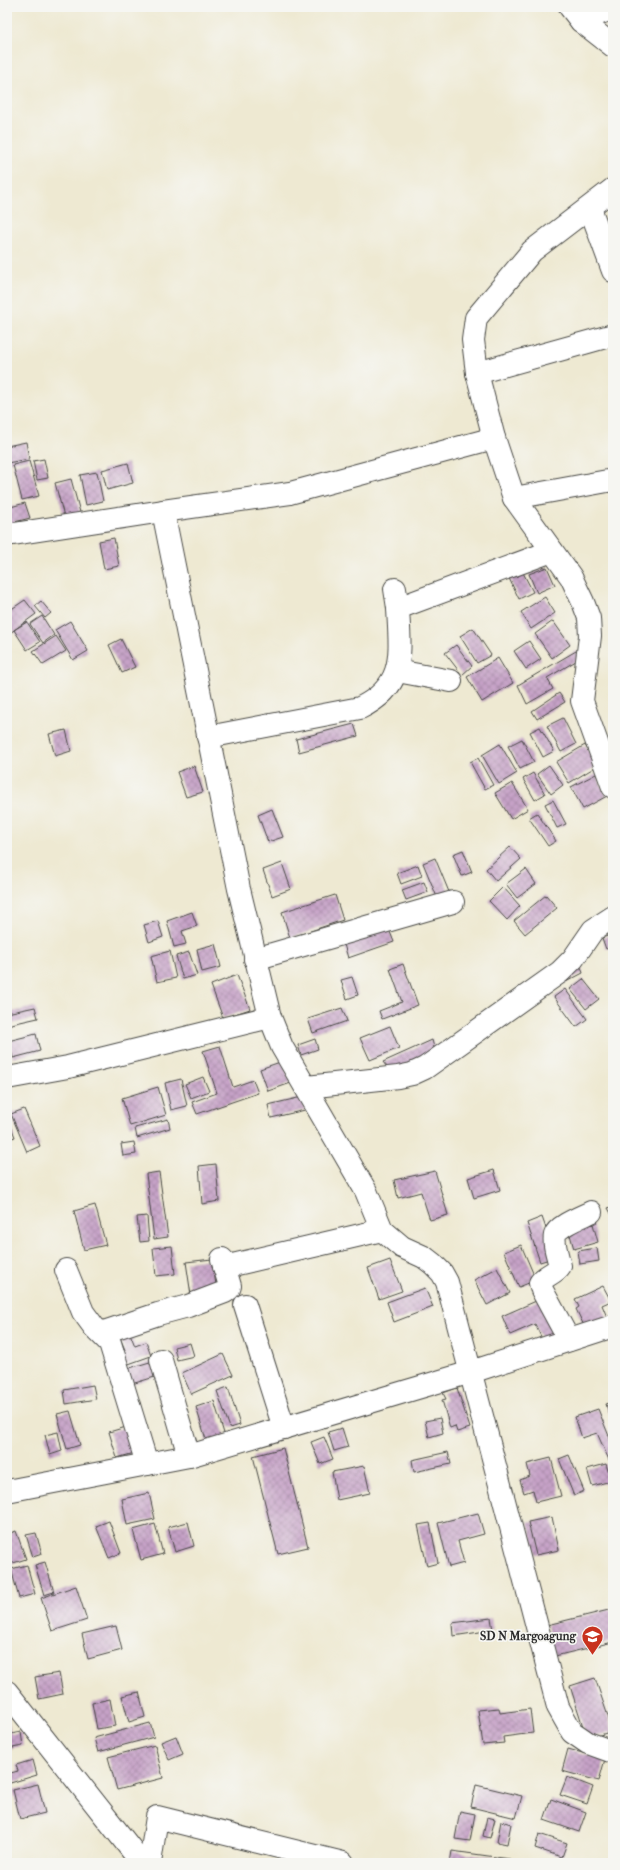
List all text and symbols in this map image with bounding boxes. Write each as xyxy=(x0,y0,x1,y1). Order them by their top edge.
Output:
school or university icon: SD N Margoagung xyxy=(579,1623,605,1656)
place label: SD N Margoagung xyxy=(480,1629,577,1644)

